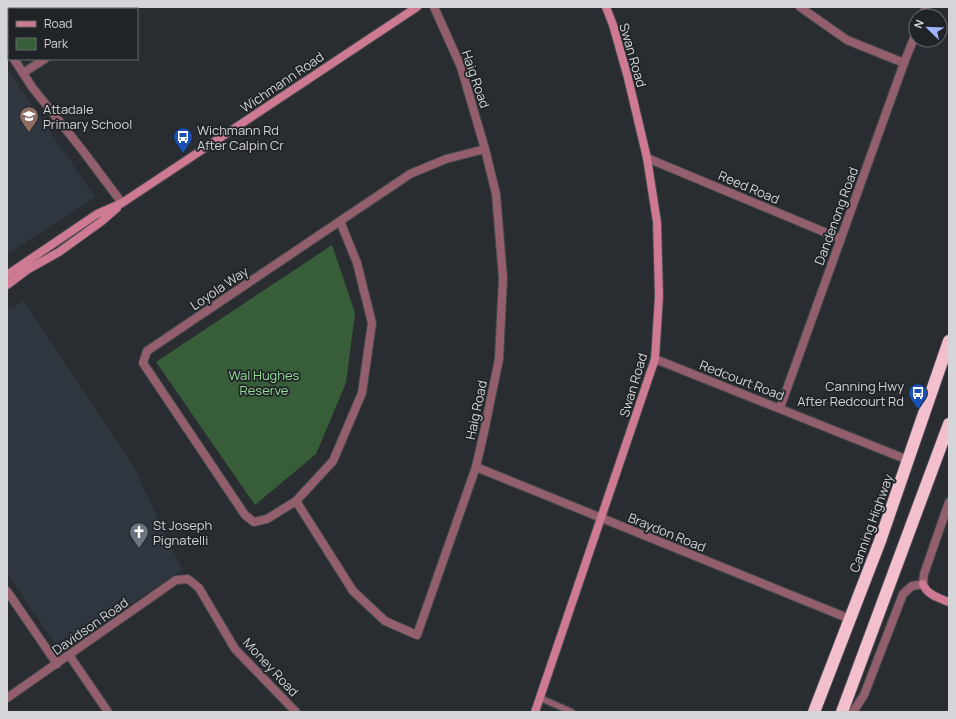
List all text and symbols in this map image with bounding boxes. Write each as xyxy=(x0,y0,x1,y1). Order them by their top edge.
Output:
legend xyxy=(8,8,138,60)
north arrow xyxy=(908,8,948,48)
text: Road xyxy=(44,15,72,32)
text: N xyxy=(910,17,927,30)
street label: Swan Road xyxy=(615,21,651,89)
text: Park xyxy=(44,35,69,52)
street label: Wichmann Road xyxy=(237,47,327,117)
street label: Haig Road xyxy=(458,48,494,110)
place label: Attadale Primary School xyxy=(43,100,132,133)
school or university icon: Attadale Primary School xyxy=(18,105,40,133)
place label: Wichmann Rd After Calpin Cr xyxy=(197,121,284,154)
bus stop icon: Wichmann Rd After Calpin Cr xyxy=(172,126,194,154)
street label: Dandenong Road xyxy=(810,165,862,267)
street label: Reed Road xyxy=(716,166,782,208)
street label: Loyola Way xyxy=(186,262,252,314)
street label: Swan Road xyxy=(615,351,651,419)
street label: Redcourt Road xyxy=(697,356,787,404)
park label: Wal Hughes Reserve xyxy=(229,366,300,399)
place label: Canning Hwy After Redcourt Rd xyxy=(797,377,904,410)
street label: Haig Road xyxy=(461,379,491,441)
bus stop icon: Canning Hwy After Redcourt Rd xyxy=(907,382,929,410)
street label: Canning Highway xyxy=(845,471,897,575)
street label: Braydon Road xyxy=(625,508,709,556)
place label: St Joseph Pignatelli xyxy=(153,516,212,549)
church icon: St Joseph Pignatelli xyxy=(128,521,150,549)
street label: Davidson Road xyxy=(49,593,131,659)
street label: Money Road xyxy=(239,634,303,700)

